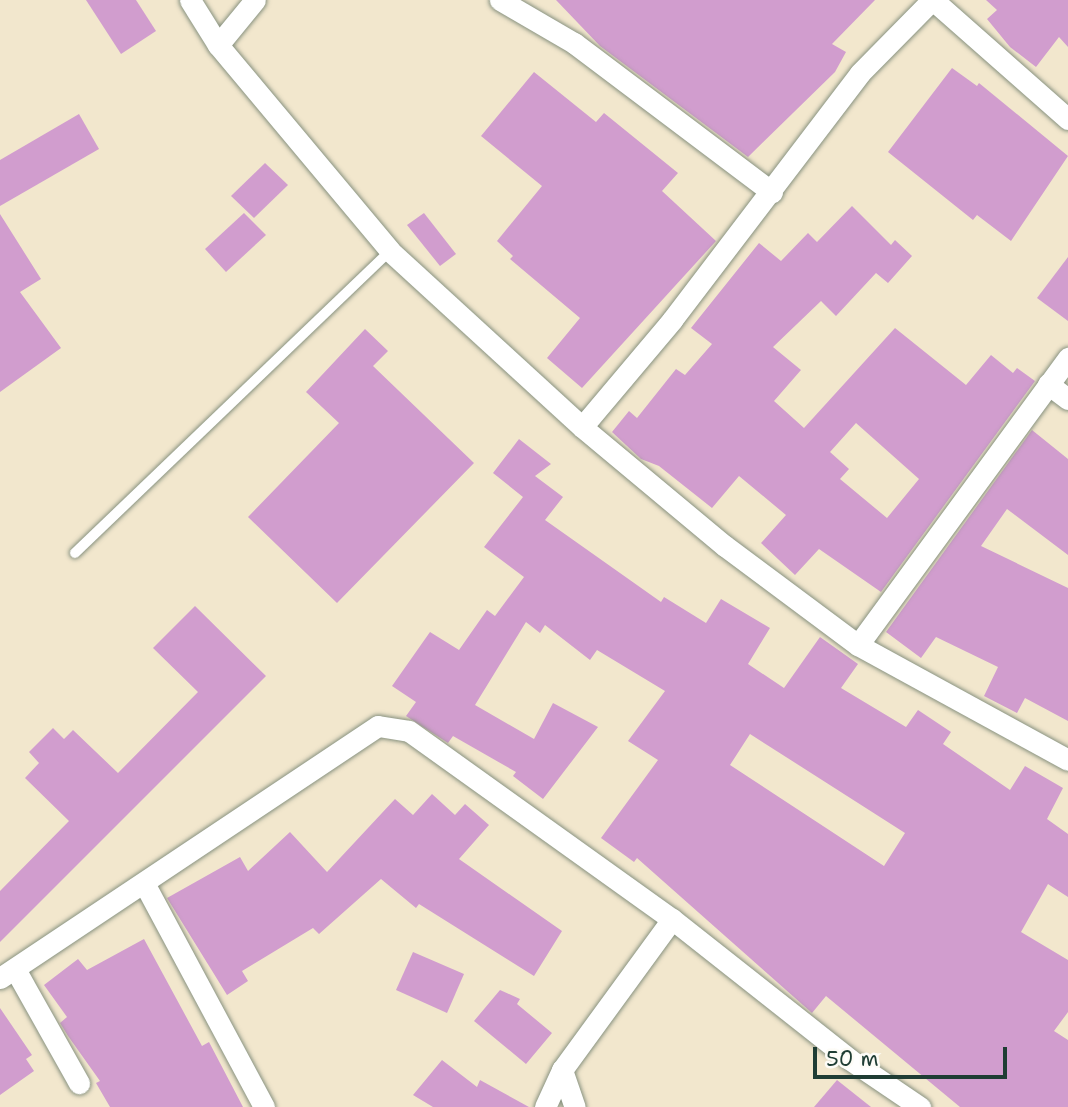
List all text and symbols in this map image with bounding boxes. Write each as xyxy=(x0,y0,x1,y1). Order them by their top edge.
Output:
scale bar xyxy=(816,1034,1010,1078)
text: 50 m xyxy=(826,1045,879,1073)

